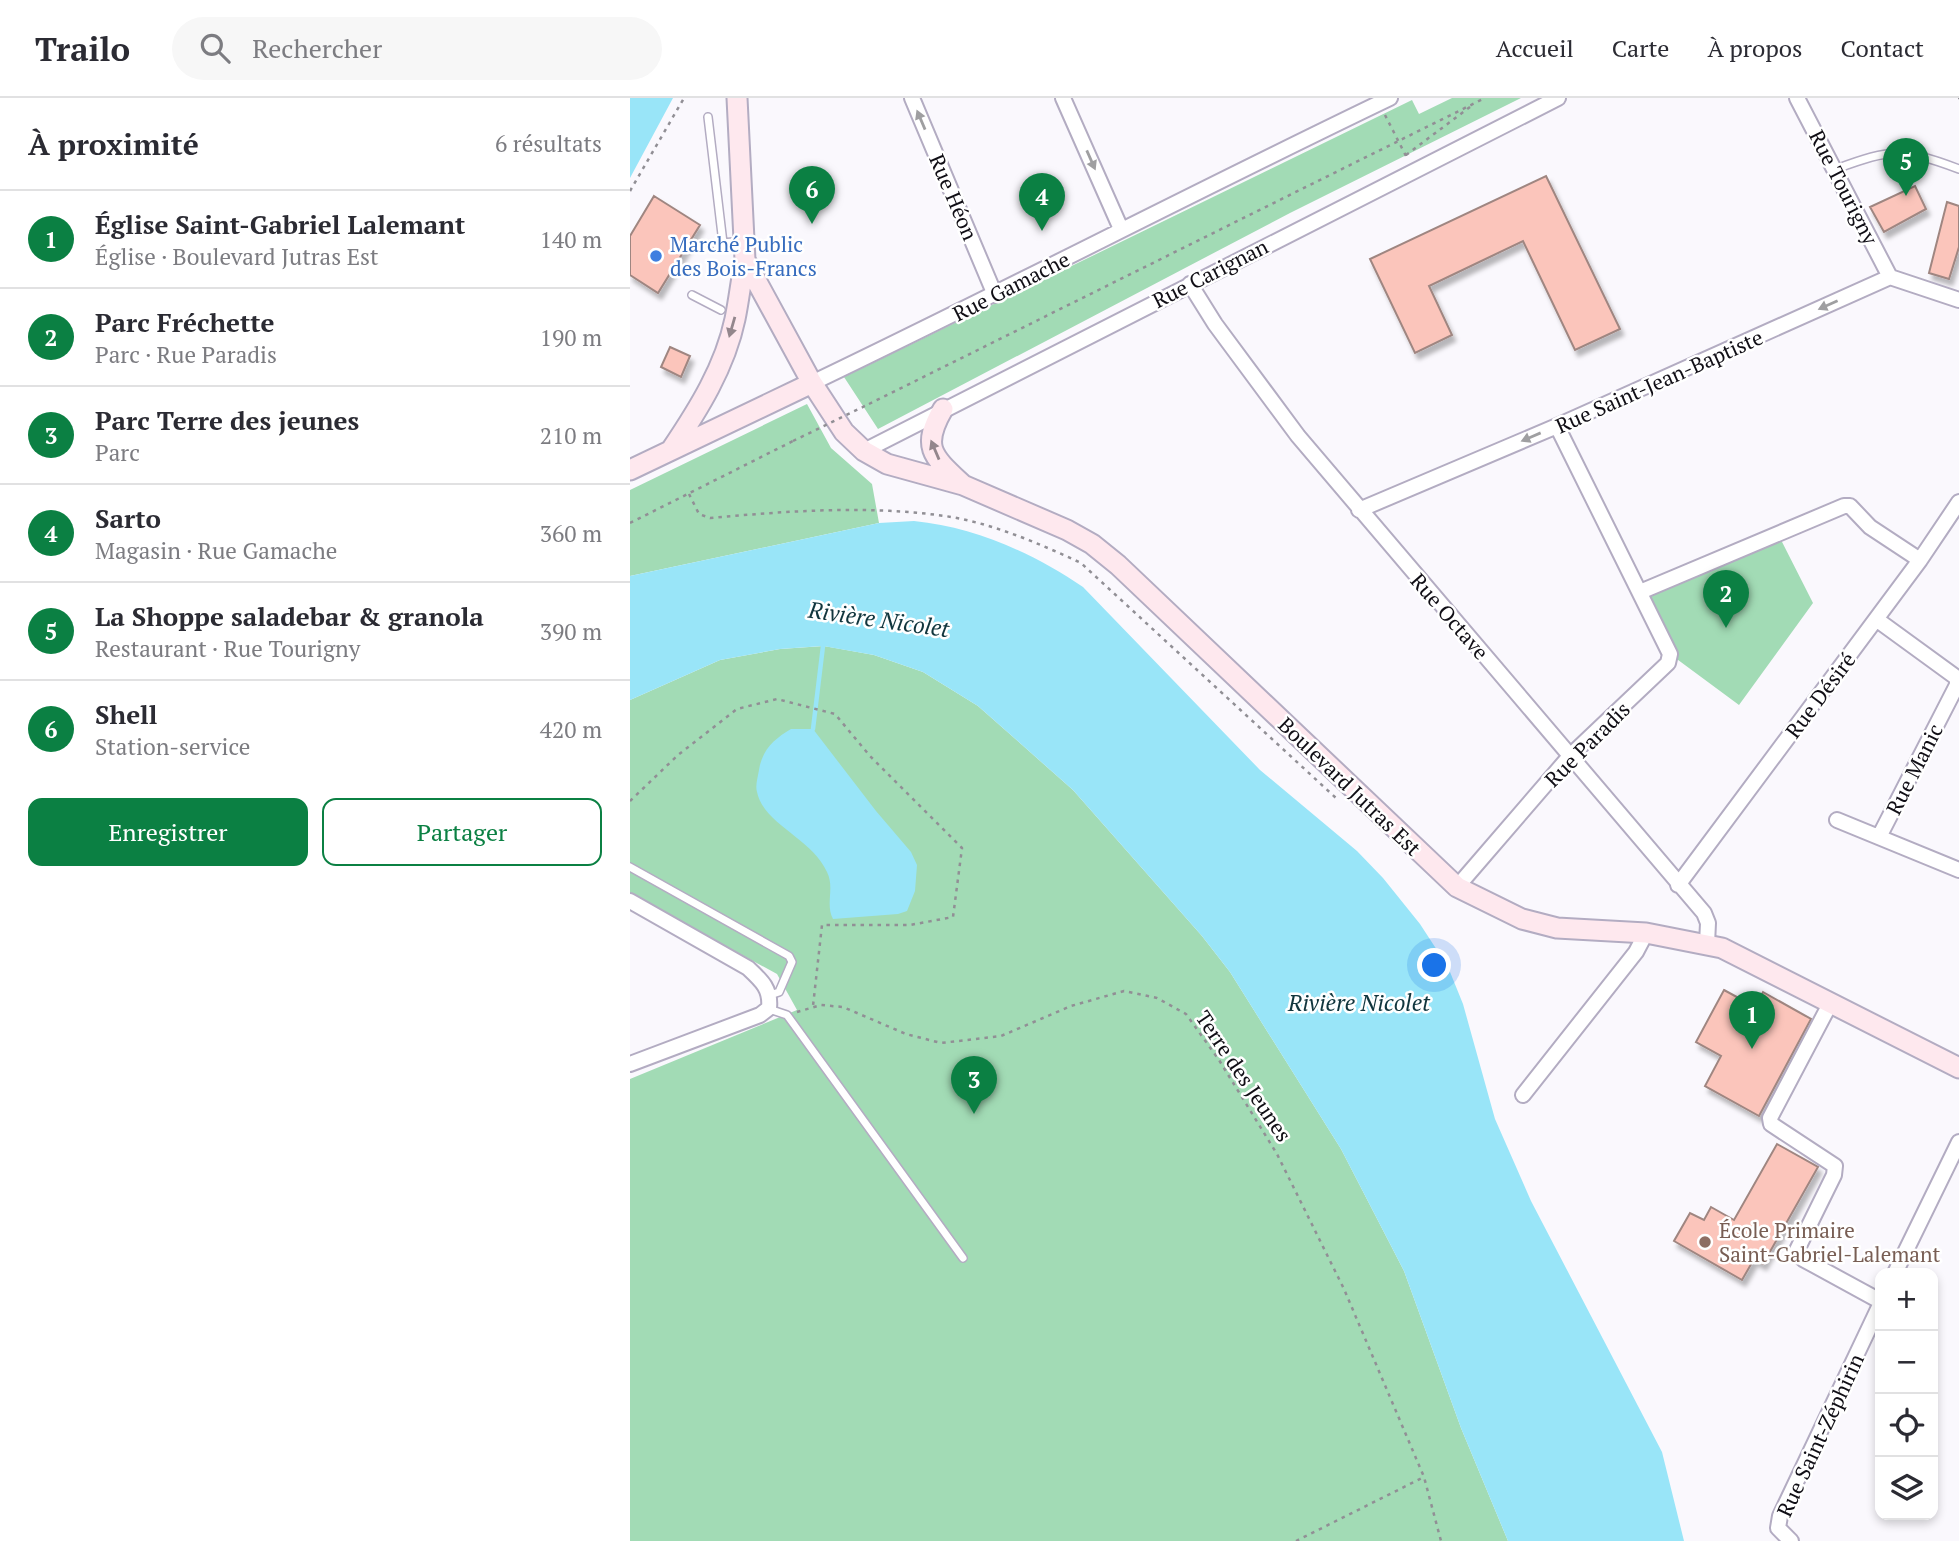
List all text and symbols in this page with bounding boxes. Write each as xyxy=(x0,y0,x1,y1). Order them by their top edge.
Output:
search box xyxy=(172,17,662,80)
text: Trailo xyxy=(35,27,130,70)
icon: search xyxy=(196,29,234,67)
text: Rechercher xyxy=(252,31,382,65)
text: Accueil xyxy=(1496,32,1574,64)
text: Carte xyxy=(1612,32,1669,64)
text: À propos xyxy=(1707,32,1803,64)
text: Contact xyxy=(1841,32,1924,64)
one-way arrow xyxy=(916,109,927,130)
text: À proximité xyxy=(28,124,199,164)
street label: Rue Tourigny xyxy=(1803,125,1885,249)
text: 6 résultats xyxy=(495,128,602,159)
pin: 5 xyxy=(1883,138,1929,196)
street label: Rue Héon xyxy=(923,150,985,245)
one-way arrow xyxy=(1085,150,1097,170)
pin: 6 xyxy=(789,166,835,224)
pin: 4 xyxy=(1019,173,1065,231)
text: Église Saint-Gabriel Lalemant xyxy=(95,207,465,241)
text: 1 xyxy=(45,224,58,255)
text: 140 m xyxy=(540,224,602,255)
place label: Marché Public des Bois-Francs xyxy=(670,230,817,282)
street label: Rue Carignan xyxy=(1147,232,1273,314)
text: Église · Boulevard Jutras Est xyxy=(95,241,379,272)
street label: Rue Gamache xyxy=(948,245,1074,327)
marker: Marché Public des Bois-Francs xyxy=(648,248,664,264)
one-way arrow xyxy=(1818,299,1838,311)
text: Parc Fréchette xyxy=(95,305,275,339)
one-way arrow xyxy=(726,316,737,338)
text: 2 xyxy=(45,322,58,353)
text: 190 m xyxy=(540,322,602,353)
street label: Rue Saint-Jean-Baptiste xyxy=(1551,323,1767,439)
text: Parc · Rue Paradis xyxy=(95,339,277,370)
text: Parc Terre des jeunes xyxy=(95,403,359,437)
text: 3 xyxy=(45,420,58,451)
text: 210 m xyxy=(540,420,602,451)
one-way arrow xyxy=(1520,432,1541,443)
text: Parc xyxy=(95,437,140,468)
one-way arrow xyxy=(930,439,941,460)
text: Sarto xyxy=(95,501,161,535)
text: 4 xyxy=(45,518,58,549)
text: 360 m xyxy=(540,518,602,549)
text: Magasin · Rue Gamache xyxy=(95,535,337,566)
street label: Rue Octave xyxy=(1405,567,1495,665)
pin: 2 xyxy=(1703,570,1749,628)
water label: Rivière Nicolet xyxy=(806,594,953,644)
text: La Shoppe saladebar & granola xyxy=(95,599,484,633)
text: 5 xyxy=(45,616,58,647)
text: 390 m xyxy=(540,616,602,647)
text: Restaurant · Rue Tourigny xyxy=(95,633,360,664)
street label: Rue Désiré xyxy=(1779,646,1861,744)
street label: Rue Paradis xyxy=(1538,695,1636,793)
text: Shell xyxy=(95,697,157,731)
street label: Boulevard Jutras Est xyxy=(1273,711,1428,862)
text: 6 xyxy=(45,714,58,745)
text: 420 m xyxy=(540,714,602,745)
street label: Rue Manic xyxy=(1879,719,1949,819)
text: Station-service xyxy=(95,731,250,762)
button: Enregistrer xyxy=(28,798,308,866)
button: Partager xyxy=(322,798,602,866)
your location xyxy=(1417,948,1451,982)
water label: Rivière Nicolet xyxy=(1287,987,1431,1018)
pin: 1 xyxy=(1729,991,1775,1049)
street label: Terre des Jeunes xyxy=(1190,1005,1298,1147)
pin: 3 xyxy=(951,1056,997,1114)
place label: École Primaire Saint-Gabriel-Lalemant xyxy=(1719,1216,1940,1268)
marker: École Primaire Saint-Gabriel-Lalemant xyxy=(1697,1234,1713,1250)
map controls xyxy=(1875,1268,1938,1520)
button: + xyxy=(1875,1268,1938,1331)
button: − xyxy=(1875,1331,1938,1394)
street label: Rue Saint-Zéphirin xyxy=(1770,1348,1870,1521)
button: locate xyxy=(1875,1394,1938,1457)
button: layers xyxy=(1875,1457,1938,1520)

